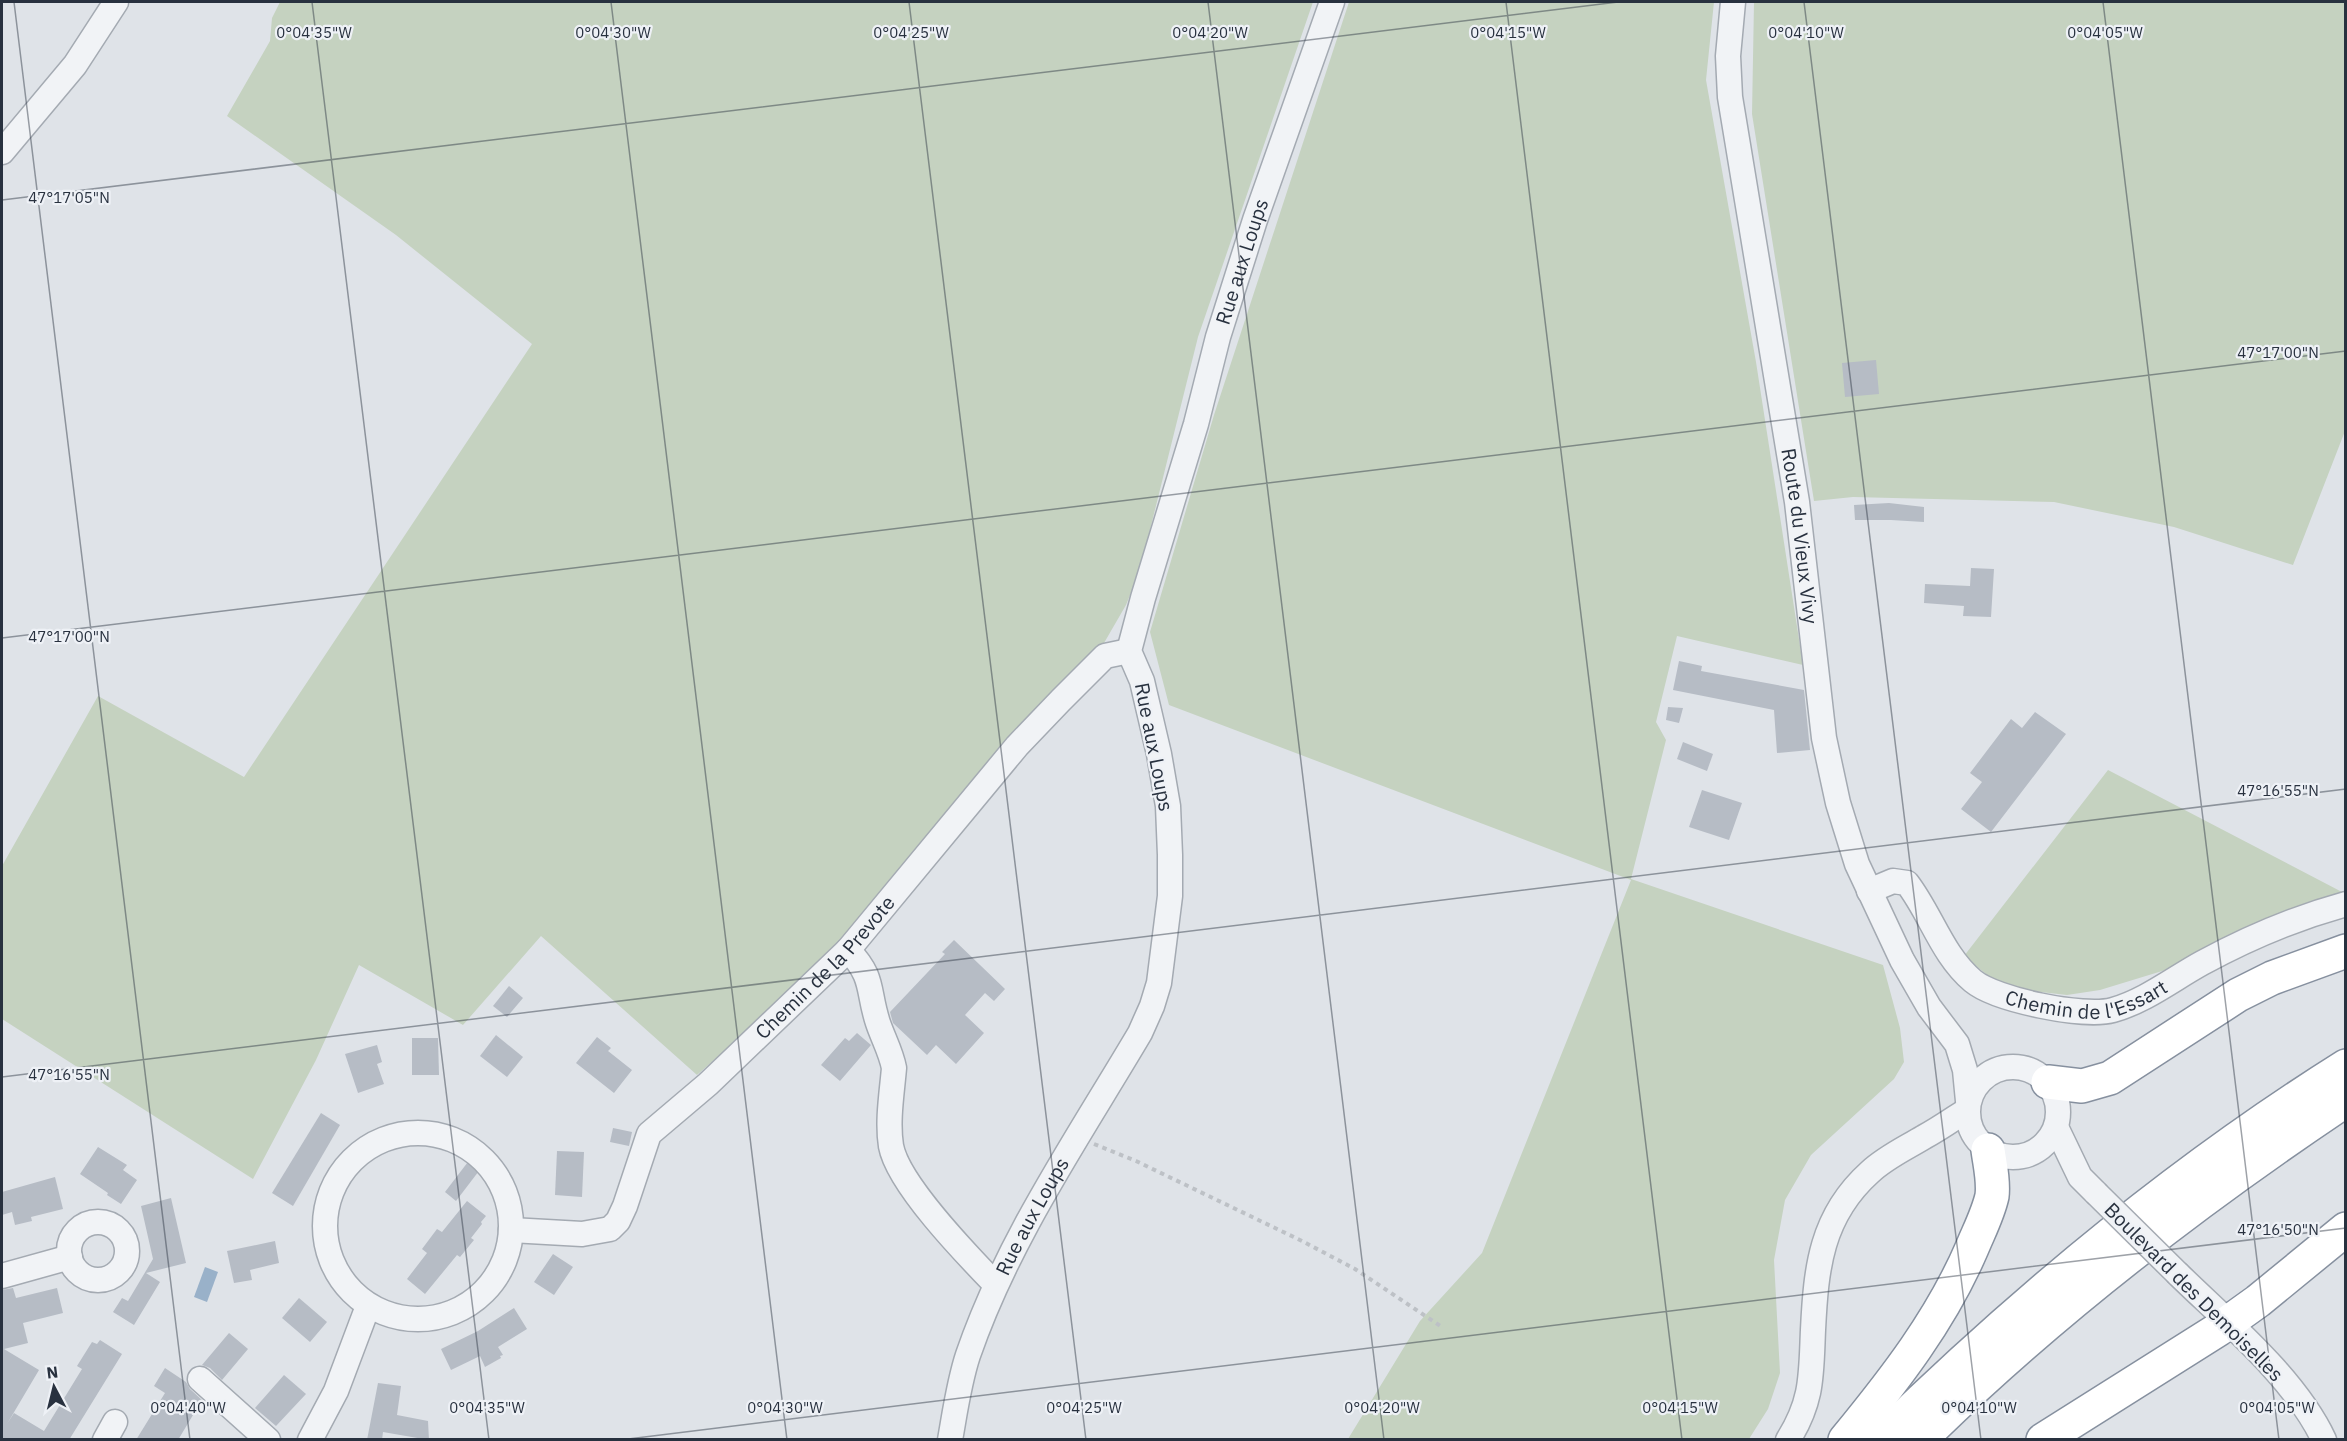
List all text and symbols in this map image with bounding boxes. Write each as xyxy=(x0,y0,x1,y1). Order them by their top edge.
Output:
text: 0°04'35"W xyxy=(276,23,352,42)
text: 0°04'30"W xyxy=(575,23,651,42)
text: 0°04'25"W xyxy=(873,23,949,42)
text: 0°04'20"W xyxy=(1172,23,1248,42)
text: 0°04'15"W xyxy=(1470,23,1546,42)
text: 0°04'10"W xyxy=(1768,23,1844,42)
text: 0°04'05"W xyxy=(2067,23,2143,42)
text: 47°17'05"N xyxy=(28,188,110,207)
street label: Rue aux Loups xyxy=(1209,195,1274,328)
text: 47°17'00"N xyxy=(2237,343,2319,362)
street label: Route du Vieux Vivy xyxy=(1775,446,1825,625)
text: 47°17'00"N xyxy=(28,627,110,646)
street label: Rue aux Loups xyxy=(1129,680,1180,814)
text: 47°16'55"N xyxy=(2237,781,2319,800)
street label: Chemin de la Prevote xyxy=(749,890,901,1045)
street label: Chemin de l'Essart xyxy=(2002,973,2172,1025)
text: 47°16'55"N xyxy=(28,1065,110,1084)
street label: Rue aux Loups xyxy=(989,1152,1075,1280)
street label: Boulevard des Demoiselles xyxy=(2099,1196,2290,1387)
text: 47°16'50"N xyxy=(2237,1220,2319,1239)
north arrow xyxy=(24,1357,84,1417)
text: N xyxy=(45,1361,59,1383)
text: 0°04'40"W xyxy=(150,1398,226,1417)
text: 0°04'35"W xyxy=(449,1398,525,1417)
text: 0°04'30"W xyxy=(747,1398,823,1417)
text: 0°04'25"W xyxy=(1046,1398,1122,1417)
text: 0°04'20"W xyxy=(1344,1398,1420,1417)
text: 0°04'15"W xyxy=(1642,1398,1718,1417)
text: 0°04'10"W xyxy=(1941,1398,2017,1417)
text: 0°04'05"W xyxy=(2239,1398,2315,1417)

